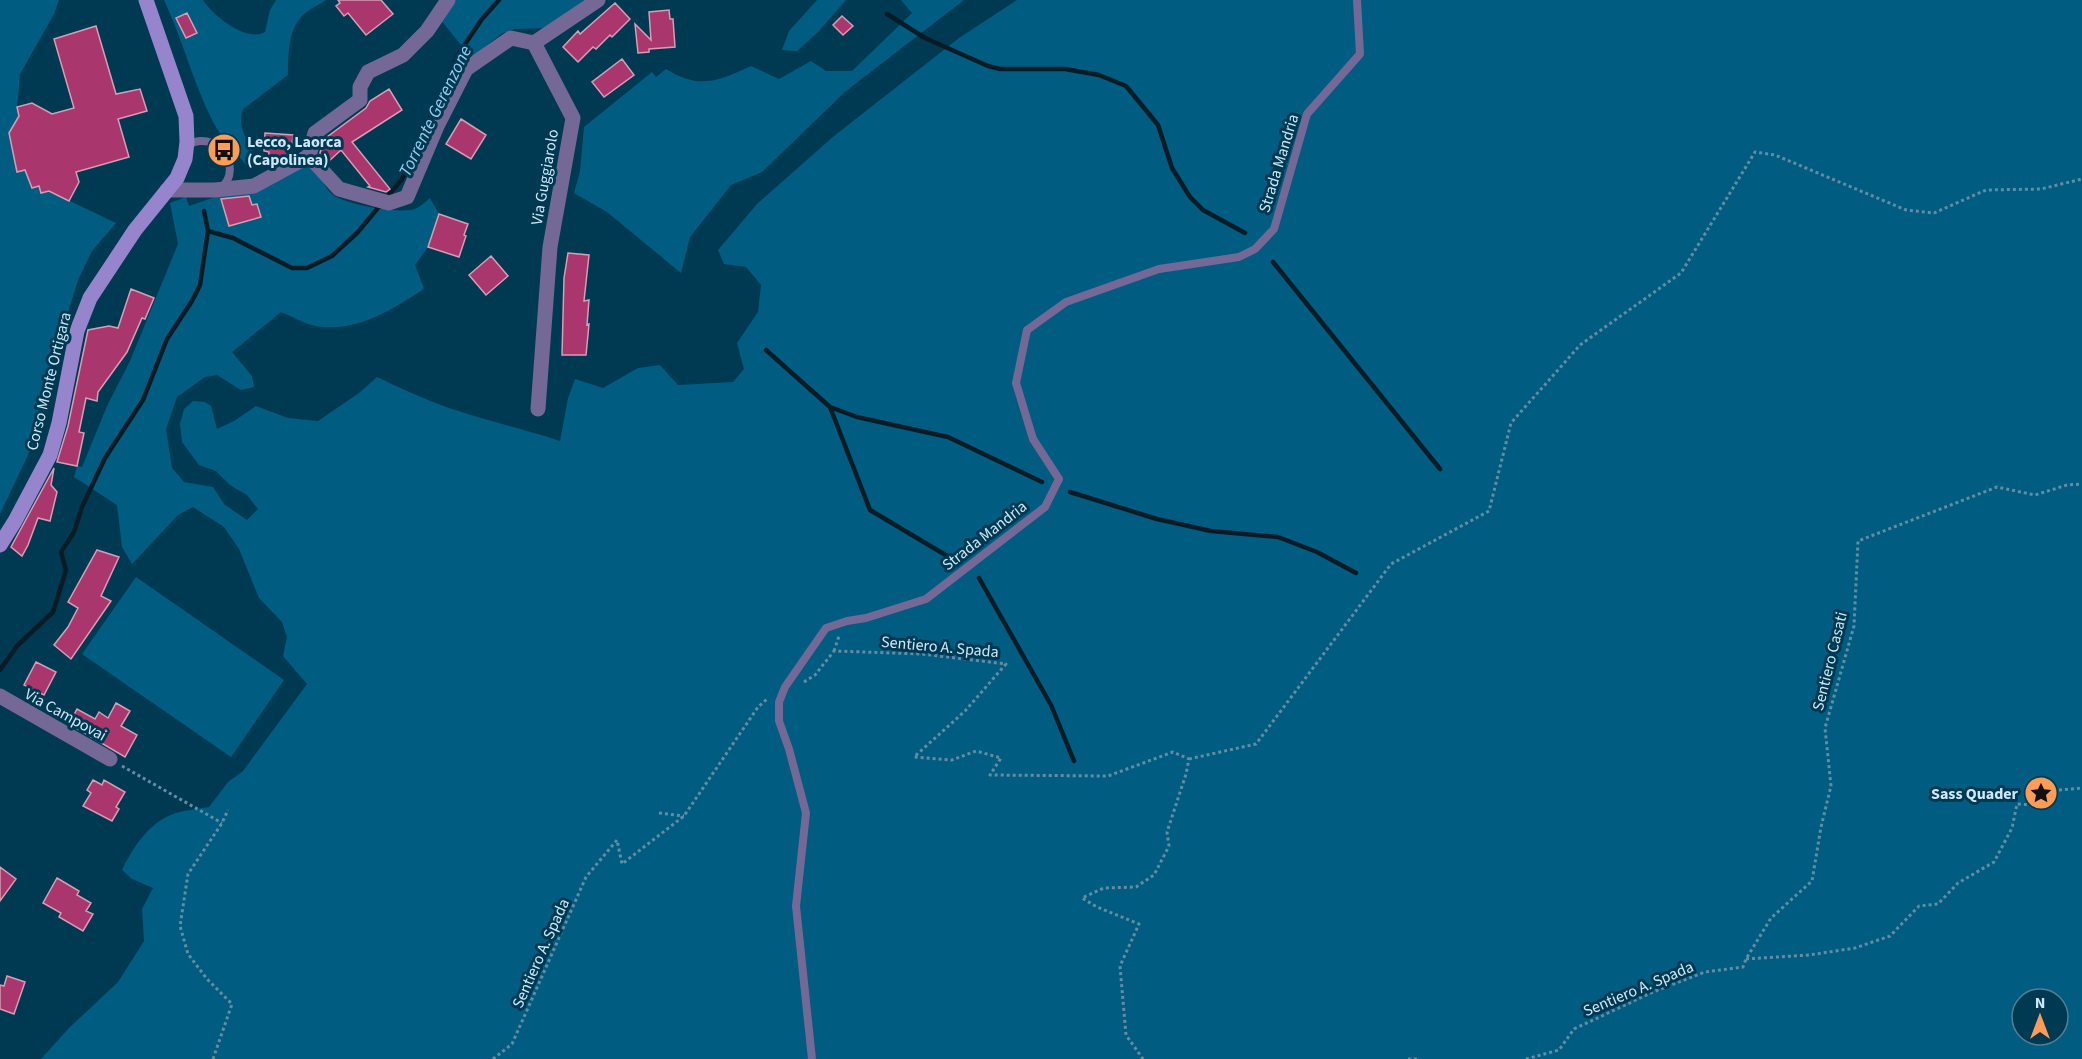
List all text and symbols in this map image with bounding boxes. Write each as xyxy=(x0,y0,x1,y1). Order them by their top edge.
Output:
water label: Torrente Gerenzone xyxy=(393,41,478,181)
street label: Strada Mandria xyxy=(1254,111,1304,215)
street label: Via Guggiarolo xyxy=(526,128,564,227)
place label: Lecco, Laorca (Capolinea) xyxy=(247,131,342,171)
bus stop icon: Lecco, Laorca (Capolinea) xyxy=(206,132,242,168)
street label: Corso Monte Ortigara xyxy=(21,310,77,453)
street label: Strada Mandria xyxy=(938,496,1032,576)
street label: Sentiero Casati xyxy=(1807,610,1853,713)
street label: Sentiero A. Spada xyxy=(880,631,1000,663)
street label: Via Campovai xyxy=(21,683,110,746)
place icon: Sass Quader xyxy=(2023,775,2059,811)
place label: Sass Quader xyxy=(1931,783,2019,805)
street label: Sentiero A. Spada xyxy=(507,895,575,1012)
street label: Sentiero A. Spada xyxy=(1580,956,1697,1022)
north arrow xyxy=(2010,987,2070,1047)
text: N xyxy=(2035,992,2045,1014)

